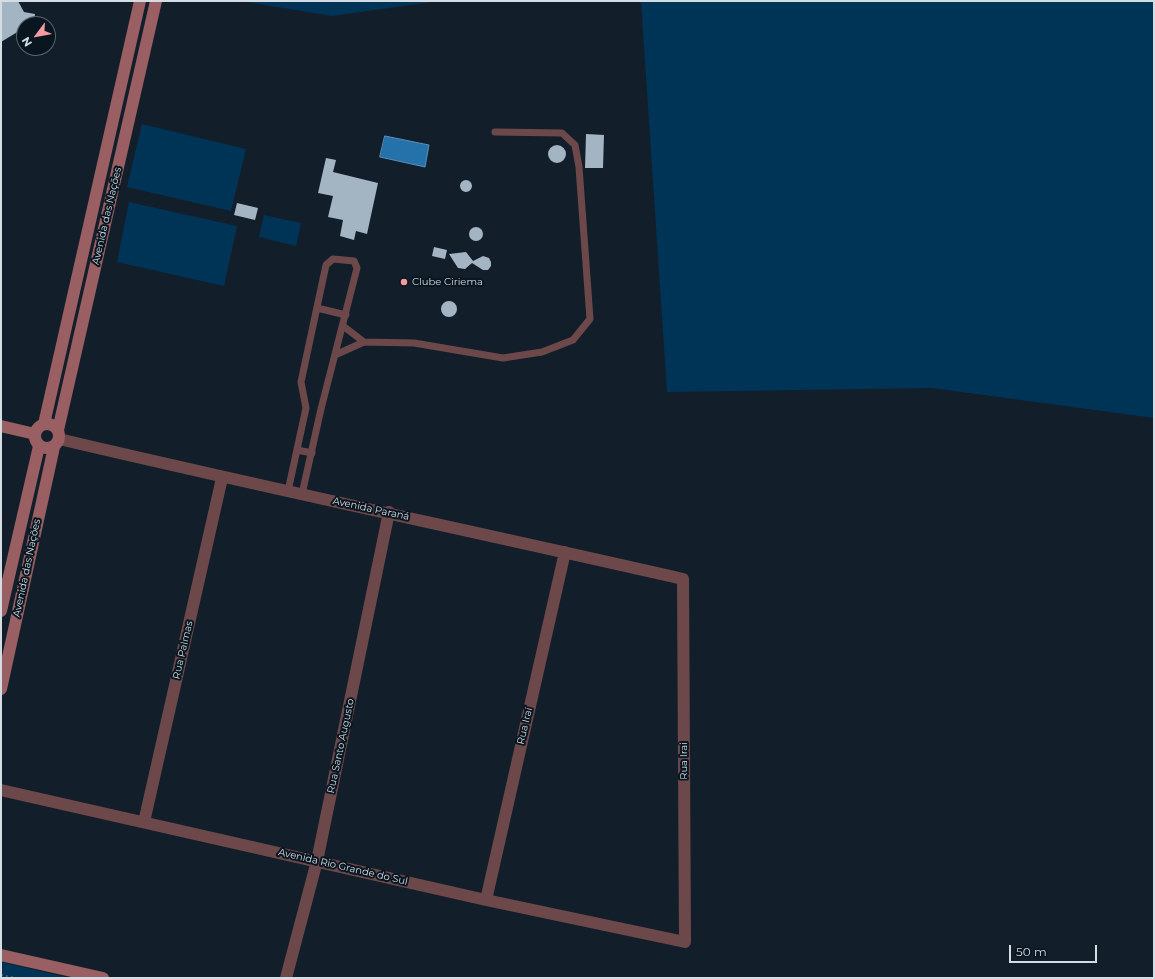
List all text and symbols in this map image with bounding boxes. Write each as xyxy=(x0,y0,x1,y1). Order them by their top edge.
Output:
north arrow xyxy=(16,16,56,56)
text: N xyxy=(18,34,35,49)
street label: Avenida das Nações xyxy=(90,166,124,266)
place label: Clube Ciriema xyxy=(412,276,483,288)
marker: Clube Ciriema xyxy=(399,277,409,287)
street label: Avenida Paraná xyxy=(332,495,410,523)
street label: Avenida das Nações xyxy=(11,518,43,618)
street label: Rua Palmas xyxy=(170,620,196,680)
street label: Rua Santo Augusto xyxy=(325,698,357,794)
street label: Rua Iraí xyxy=(515,706,535,746)
street label: Rua Irai xyxy=(678,742,690,780)
street label: Avenida Rio Grande do Sul xyxy=(277,846,409,888)
scale bar xyxy=(1011,937,1099,963)
text: 50 m xyxy=(1016,944,1047,959)

